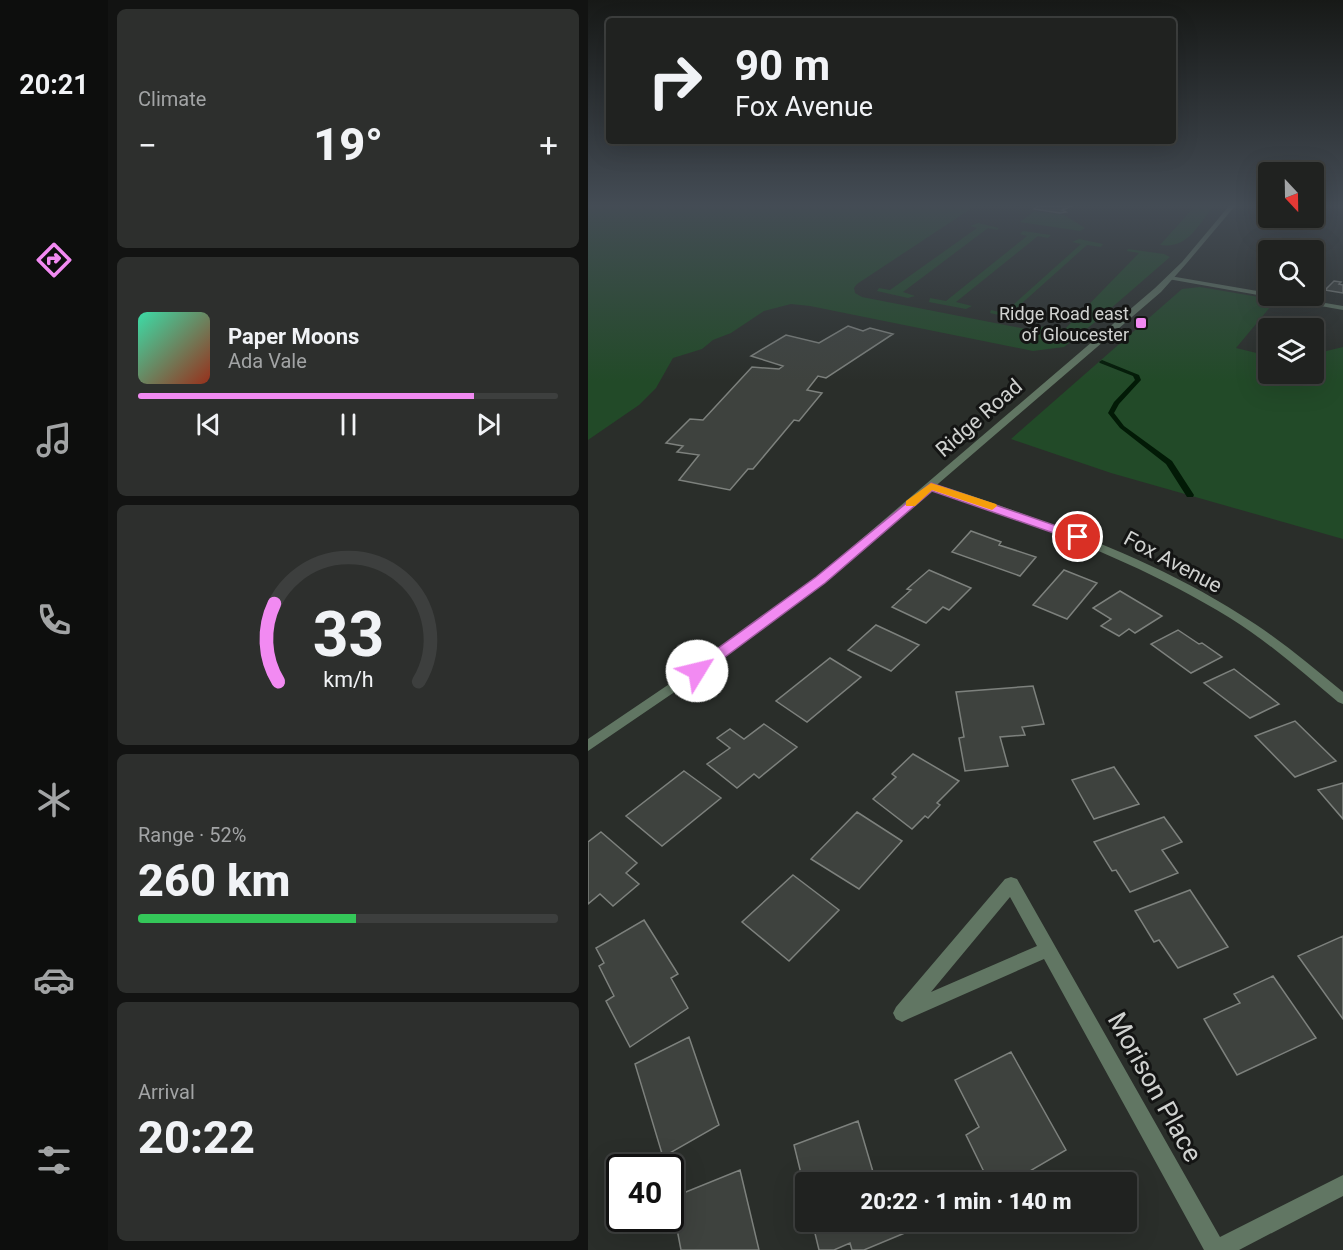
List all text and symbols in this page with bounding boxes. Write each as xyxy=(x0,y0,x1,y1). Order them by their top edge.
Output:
text: 90 m xyxy=(735,41,830,90)
icon: right xyxy=(636,42,714,120)
text: 20:21 xyxy=(19,69,89,101)
text: Climate xyxy=(138,87,206,111)
text: Fox Avenue xyxy=(735,91,873,123)
text: 19° xyxy=(313,118,383,171)
text: − xyxy=(138,126,157,165)
text: + xyxy=(539,126,558,165)
north arrow xyxy=(1258,162,1324,228)
map controls xyxy=(1258,162,1324,384)
icon: directions xyxy=(33,239,75,281)
button: search xyxy=(1258,240,1324,306)
place label: Ridge Road east of Gloucester xyxy=(999,303,1129,345)
marker: Ridge Road east of Gloucester xyxy=(1134,316,1148,330)
button: layers xyxy=(1258,318,1324,384)
text: Paper Moons xyxy=(228,324,359,349)
text: Ada Vale xyxy=(228,349,307,373)
street label: Ridge Road xyxy=(931,374,1027,462)
icon: previous xyxy=(192,408,225,441)
icon: pause xyxy=(332,408,365,441)
icon: next xyxy=(472,408,505,441)
icon: music xyxy=(33,419,75,461)
pin xyxy=(1052,511,1103,562)
icon: arrive xyxy=(1061,520,1094,553)
street label: Fox Avenue xyxy=(1120,526,1226,598)
text: 33 xyxy=(312,598,384,671)
icon: phone xyxy=(33,599,75,641)
position arrow xyxy=(665,639,729,703)
text: km/h xyxy=(323,667,373,692)
icon: climate xyxy=(33,779,75,821)
text: Range · 52% xyxy=(138,823,246,847)
text: 260 km xyxy=(138,854,290,907)
icon: car xyxy=(33,959,75,1001)
street label: Morison Place xyxy=(1102,1007,1208,1167)
text: Arrival xyxy=(138,1080,195,1104)
text: 20:22 xyxy=(138,1111,255,1164)
icon: filters xyxy=(33,1139,75,1181)
speed limit sign: 40 xyxy=(606,1154,684,1232)
text: 20:22 · 1 min · 140 m xyxy=(861,1189,1071,1214)

